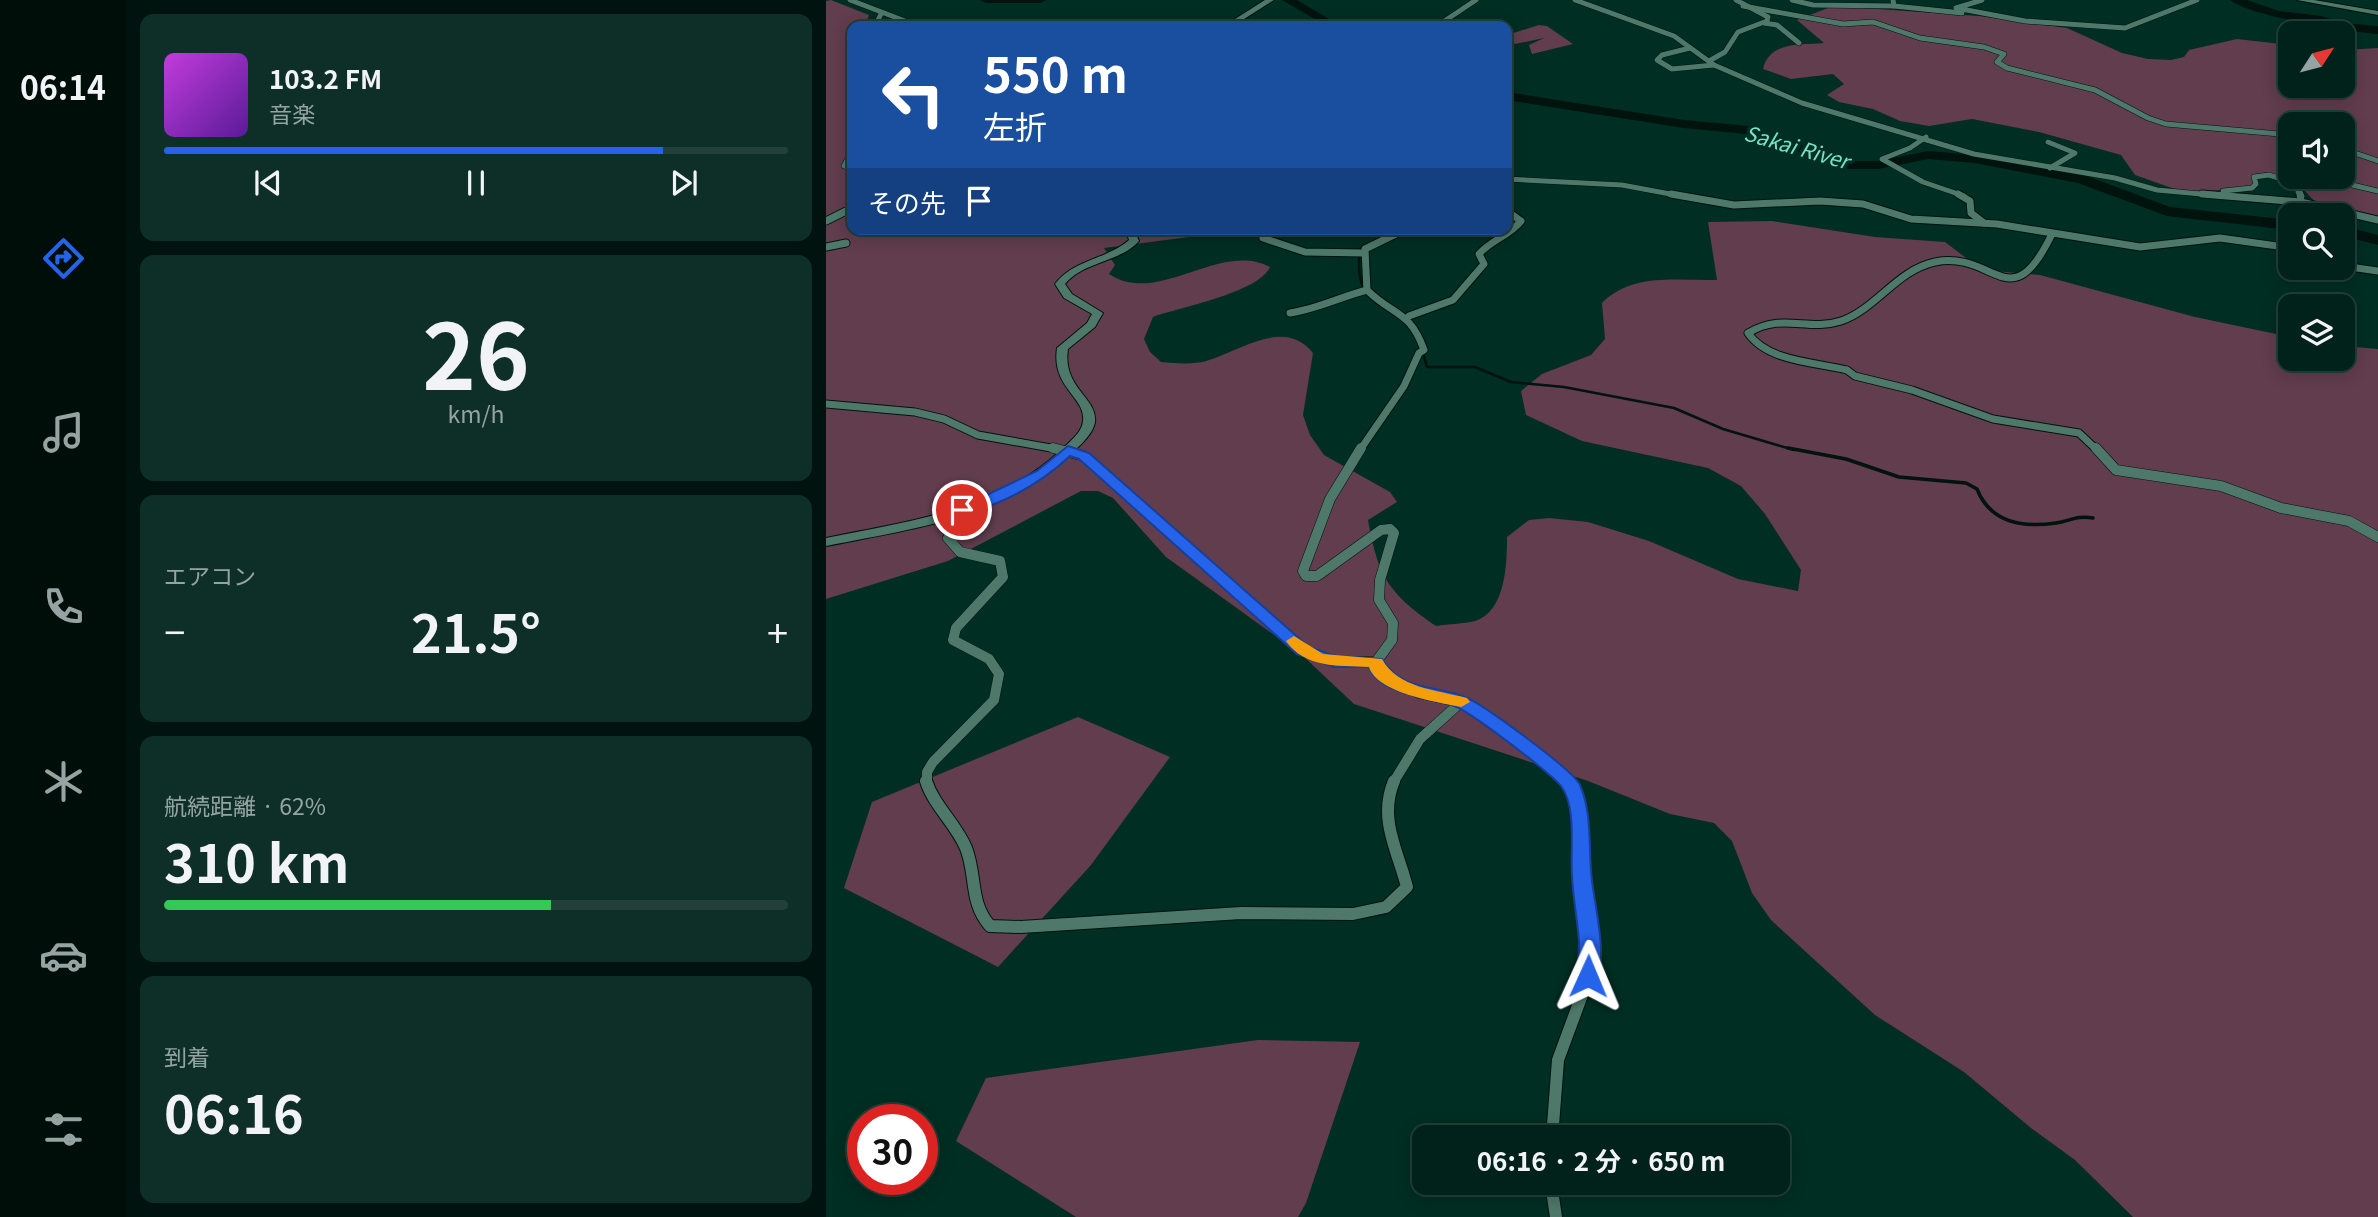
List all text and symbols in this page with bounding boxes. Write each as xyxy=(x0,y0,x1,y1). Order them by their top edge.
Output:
north arrow xyxy=(2278,21,2356,98)
map controls xyxy=(2278,21,2355,371)
text: 550 m xyxy=(983,36,1128,107)
icon: left xyxy=(868,49,959,140)
text: 103.2 FM xyxy=(269,59,382,96)
text: 06:14 xyxy=(20,63,106,109)
text: 音楽 xyxy=(269,96,315,130)
text: 左折 xyxy=(983,102,1047,148)
button: sound xyxy=(2278,112,2355,189)
water label: Sakai River xyxy=(1741,117,1857,176)
icon: previous xyxy=(249,164,287,202)
icon: pause xyxy=(457,164,495,202)
icon: next xyxy=(665,164,703,202)
icon: arrive xyxy=(960,182,998,220)
text: その先 xyxy=(868,183,946,220)
button: search xyxy=(2278,203,2355,280)
icon: directions xyxy=(39,234,88,283)
text: 26 xyxy=(422,284,530,416)
button: layers xyxy=(2278,294,2355,371)
text: km/h xyxy=(448,396,504,430)
icon: music xyxy=(39,408,88,457)
pin xyxy=(932,480,992,540)
icon: arrive xyxy=(943,491,981,529)
text: エアコン xyxy=(164,558,256,592)
icon: phone xyxy=(39,582,88,631)
text: 21.5° xyxy=(411,593,541,668)
text: − xyxy=(164,603,185,658)
text: + xyxy=(767,603,788,658)
icon: climate xyxy=(39,757,88,806)
text: 航続距離 · 62% xyxy=(164,788,326,822)
text: 310 km xyxy=(164,823,349,898)
icon: car xyxy=(39,931,88,980)
position arrow xyxy=(1551,939,1625,1013)
text: 到着 xyxy=(164,1039,210,1073)
text: 06:16 xyxy=(164,1074,304,1149)
speed limit sign: 30 xyxy=(847,1104,938,1195)
icon: filters xyxy=(39,1105,88,1154)
text: 06:16 · 2 分 · 650 m xyxy=(1477,1141,1725,1178)

